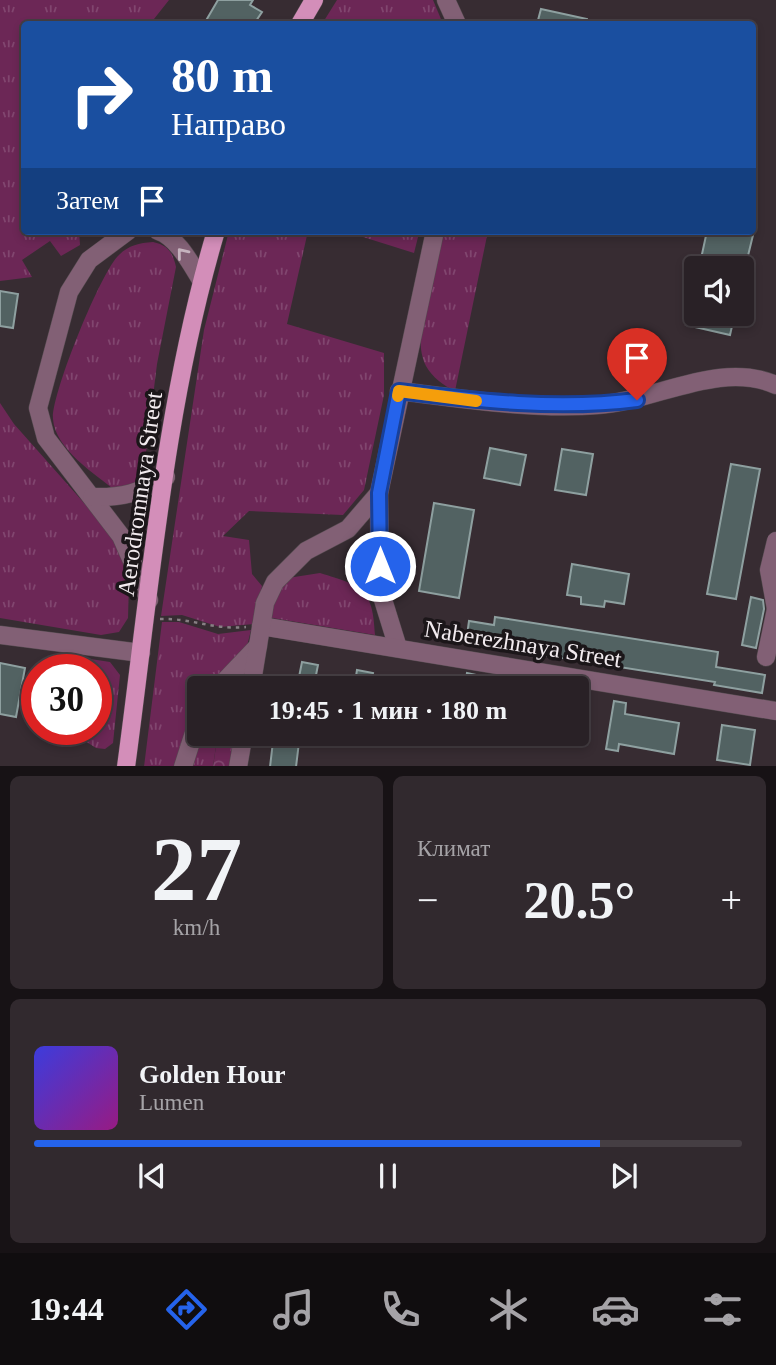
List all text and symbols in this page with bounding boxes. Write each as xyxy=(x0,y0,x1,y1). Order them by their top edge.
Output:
text: 80 m xyxy=(171,48,273,103)
icon: right xyxy=(56,49,147,140)
text: Направо xyxy=(171,106,286,142)
icon: arrive xyxy=(133,182,171,220)
text: Затем xyxy=(56,186,119,215)
one-way arrow xyxy=(178,249,190,262)
map controls xyxy=(684,256,754,326)
button: sound xyxy=(684,256,754,326)
pin xyxy=(607,328,667,400)
icon: arrive xyxy=(618,339,656,377)
street label: Aerodromnaya Street xyxy=(113,390,167,598)
position arrow xyxy=(343,529,417,603)
street label: Naberezhnaya Street xyxy=(423,616,624,672)
speed limit sign: 30 xyxy=(21,654,112,745)
text: 19:45 · 1 мин · 180 m xyxy=(269,696,507,725)
text: 27 xyxy=(151,819,242,920)
text: Климат xyxy=(417,836,490,861)
text: 20.5° xyxy=(524,872,635,929)
text: − xyxy=(417,879,438,921)
text: + xyxy=(721,879,742,921)
text: km/h xyxy=(173,915,220,940)
text: Golden Hour xyxy=(139,1060,286,1089)
text: Lumen xyxy=(139,1090,204,1115)
icon: previous xyxy=(133,1157,171,1195)
icon: pause xyxy=(369,1157,407,1195)
icon: next xyxy=(605,1157,643,1195)
icon: directions xyxy=(162,1285,211,1334)
icon: music xyxy=(269,1285,318,1334)
icon: phone xyxy=(376,1285,425,1334)
icon: climate xyxy=(484,1285,533,1334)
icon: car xyxy=(591,1285,640,1334)
icon: filters xyxy=(698,1285,747,1334)
text: 19:44 xyxy=(29,1291,104,1327)

